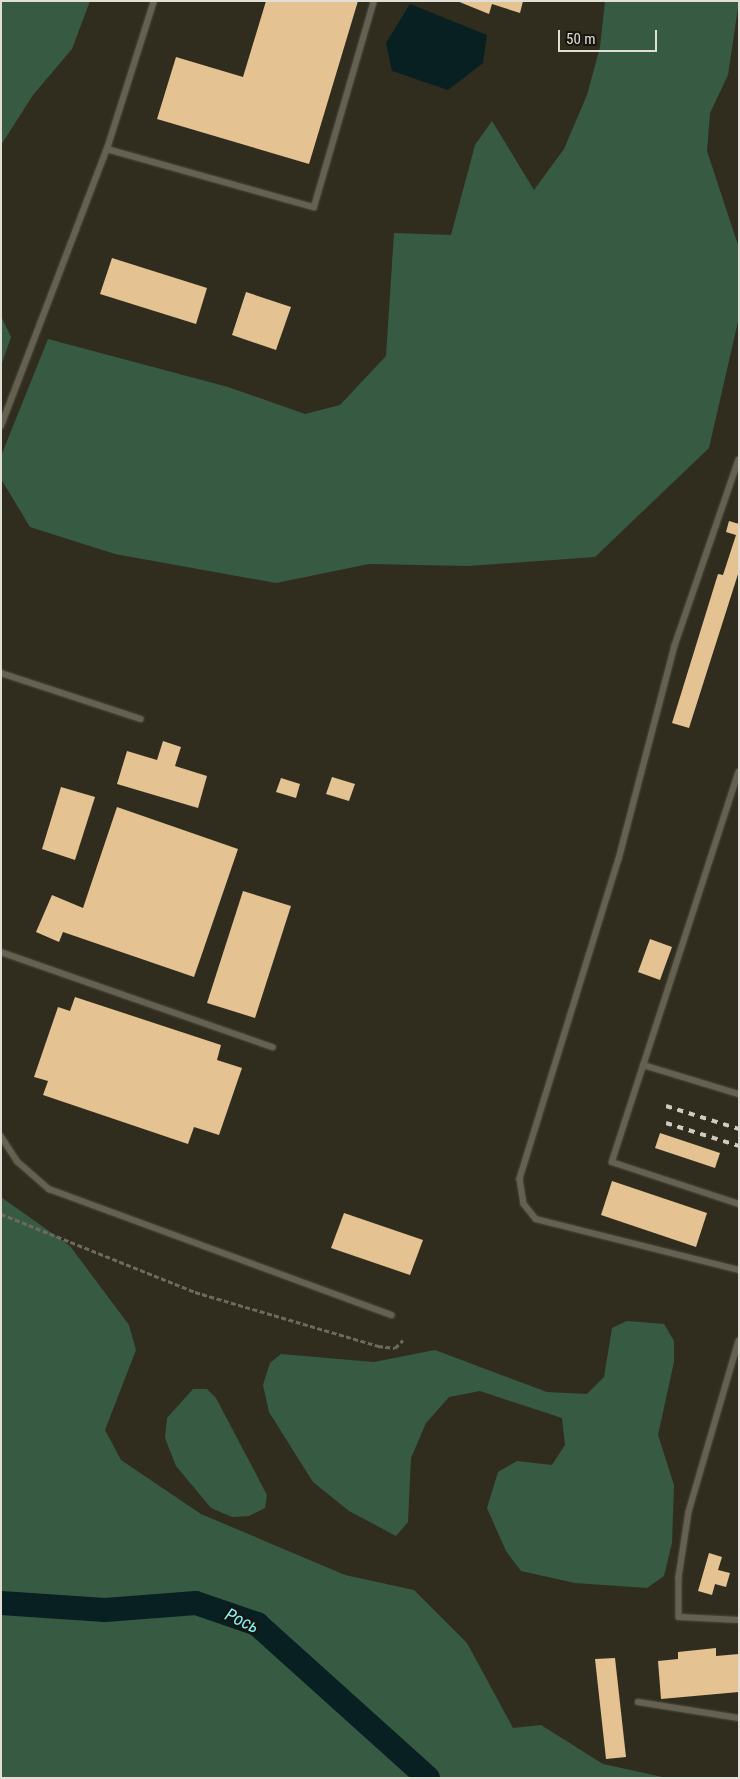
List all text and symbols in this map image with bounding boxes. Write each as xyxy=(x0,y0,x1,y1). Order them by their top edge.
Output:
scale bar xyxy=(560,20,659,52)
text: 50 m xyxy=(566,30,596,48)
water label: Рось xyxy=(222,1604,262,1638)

